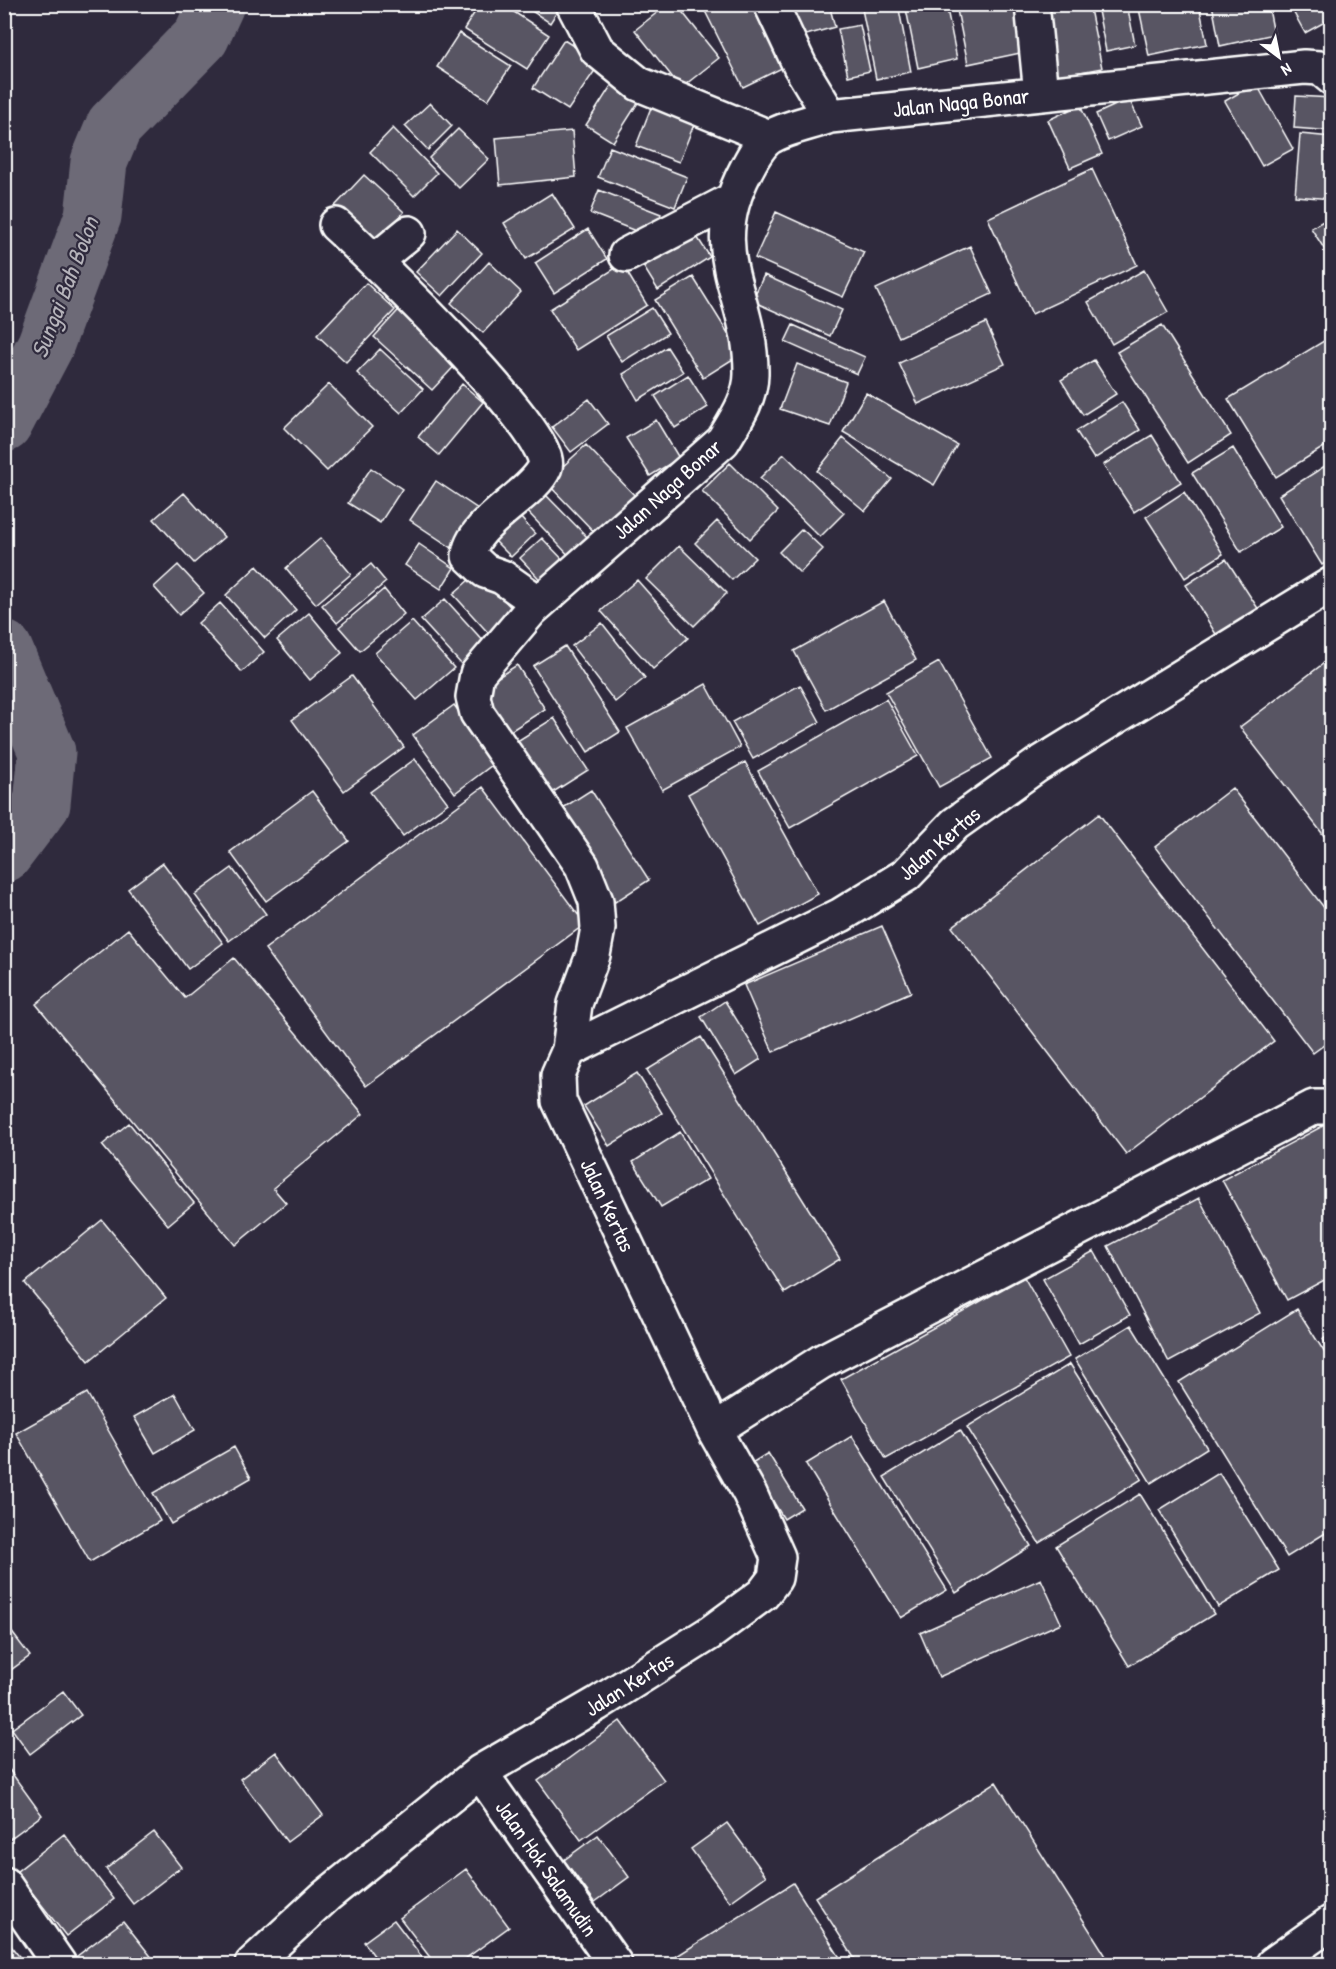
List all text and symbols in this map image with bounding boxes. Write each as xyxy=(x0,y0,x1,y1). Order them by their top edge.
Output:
north arrow xyxy=(1249,27,1309,87)
text: N xyxy=(1277,58,1296,82)
street label: Jalan Naga Bonar xyxy=(891,80,1031,124)
water label: Sungai Bah Bolon xyxy=(22,210,107,362)
street label: Jalan Naga Bonar xyxy=(606,432,728,546)
street label: Jalan Kertas xyxy=(892,799,986,887)
street label: Jalan Kertas xyxy=(573,1154,643,1256)
street label: Jalan Kertas xyxy=(579,1645,679,1723)
street label: Jalan Hok Salamudin xyxy=(489,1794,605,1942)

